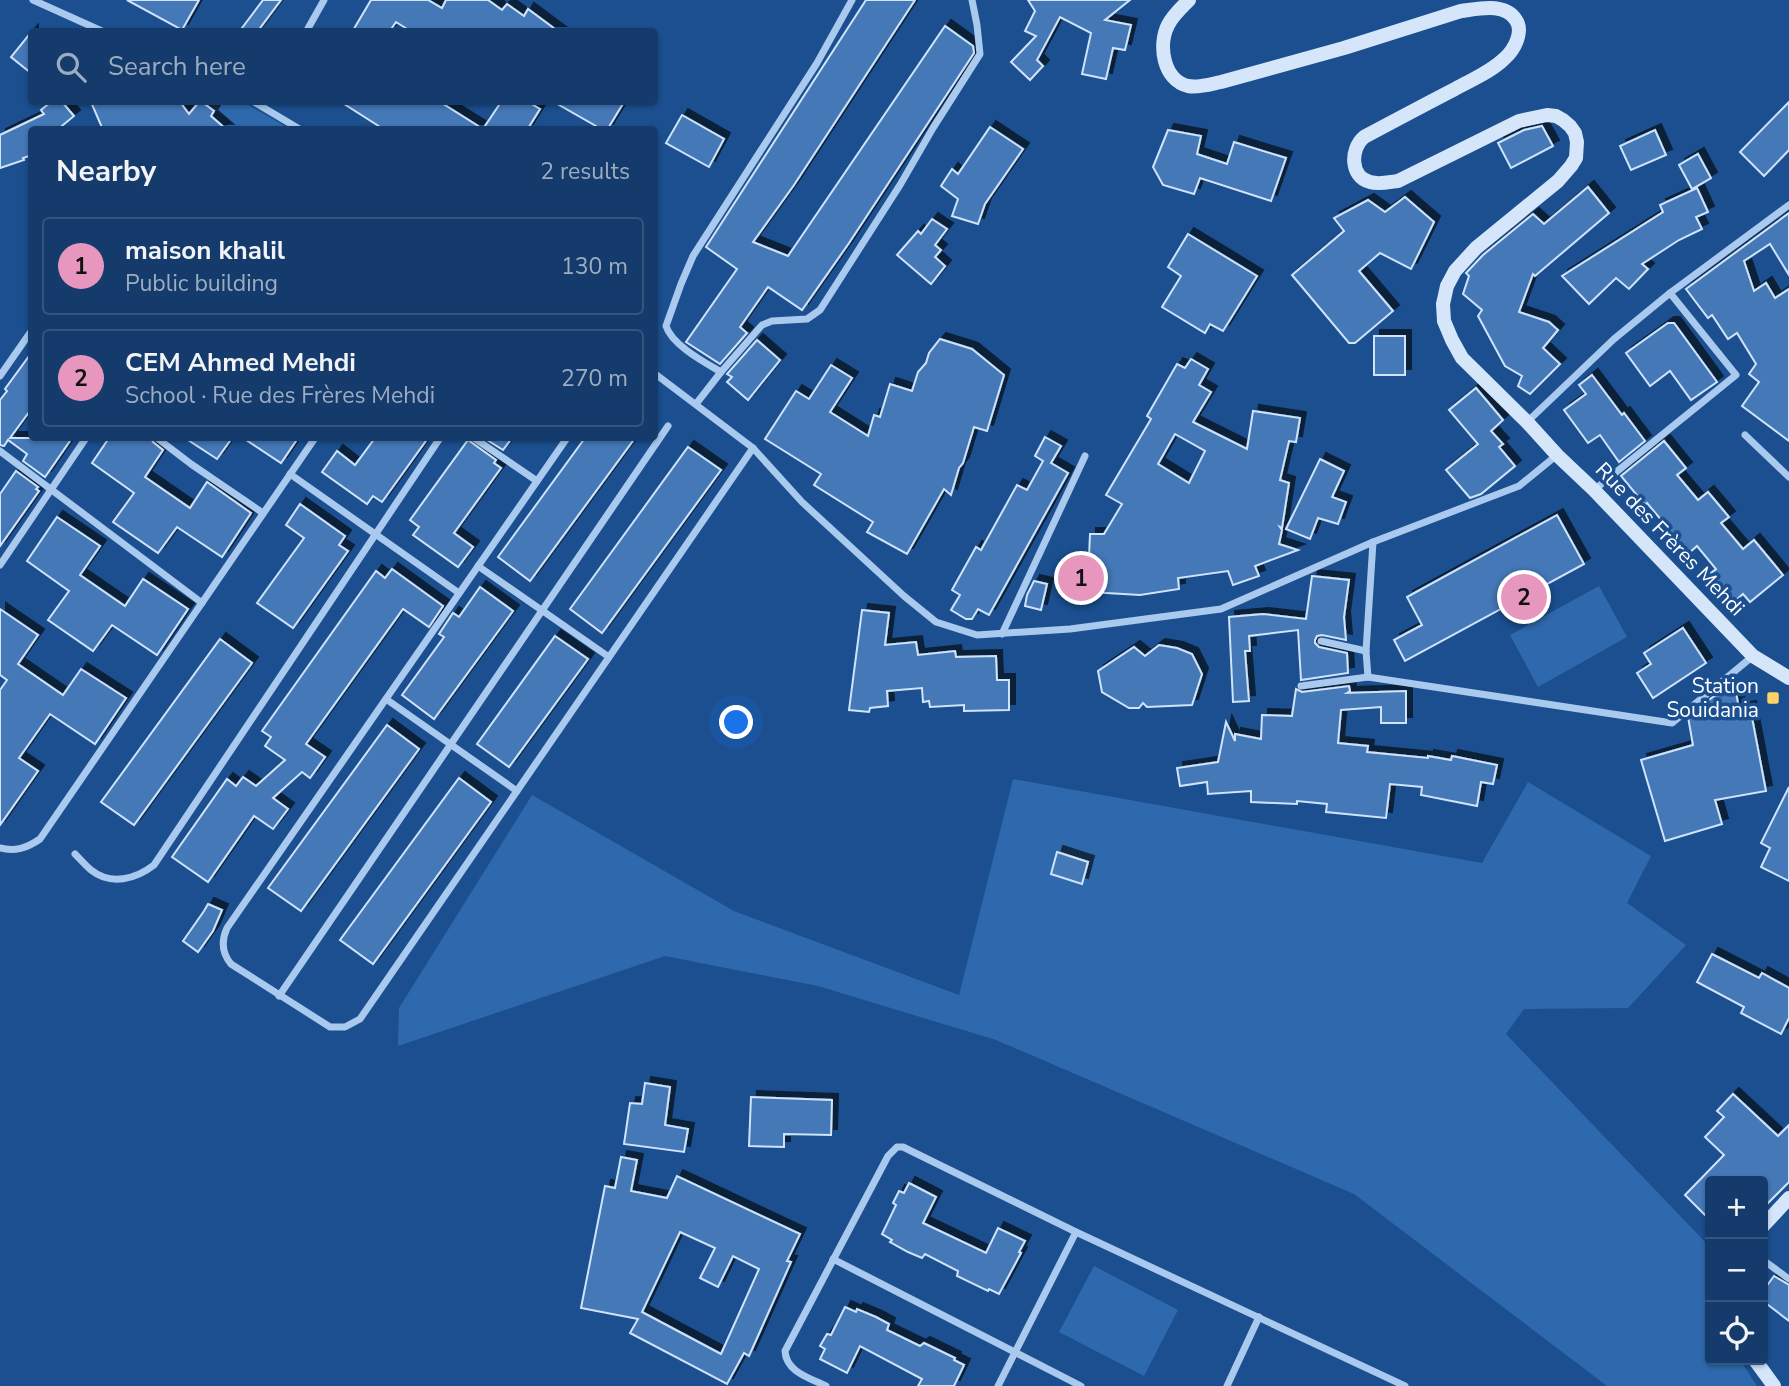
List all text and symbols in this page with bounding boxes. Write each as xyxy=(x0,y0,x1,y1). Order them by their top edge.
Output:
search box xyxy=(28,28,658,105)
icon: search xyxy=(52,48,90,86)
text: Search here xyxy=(108,49,246,84)
text: Nearby xyxy=(56,151,156,192)
text: 2 results xyxy=(540,156,630,187)
text: maison khalil xyxy=(125,233,285,268)
text: 1 xyxy=(74,251,88,282)
text: 130 m xyxy=(561,251,628,282)
text: Public building xyxy=(125,268,278,299)
text: CEM Ahmed Mehdi xyxy=(125,345,356,380)
text: 2 xyxy=(74,363,88,394)
text: 270 m xyxy=(561,363,628,394)
text: School · Rue des Frères Mehdi xyxy=(125,380,435,411)
street label: Rue des Frères Mehdi xyxy=(1589,456,1751,622)
pin: 1 xyxy=(1058,552,1104,604)
pin: 2 xyxy=(1501,571,1547,623)
place label: Station Souidania xyxy=(1666,672,1759,724)
marker: Station Souidania xyxy=(1765,690,1781,706)
your location xyxy=(719,705,753,739)
map controls xyxy=(1705,1176,1768,1365)
button: + xyxy=(1705,1176,1768,1239)
button: − xyxy=(1705,1239,1768,1302)
button: locate xyxy=(1705,1302,1768,1365)

